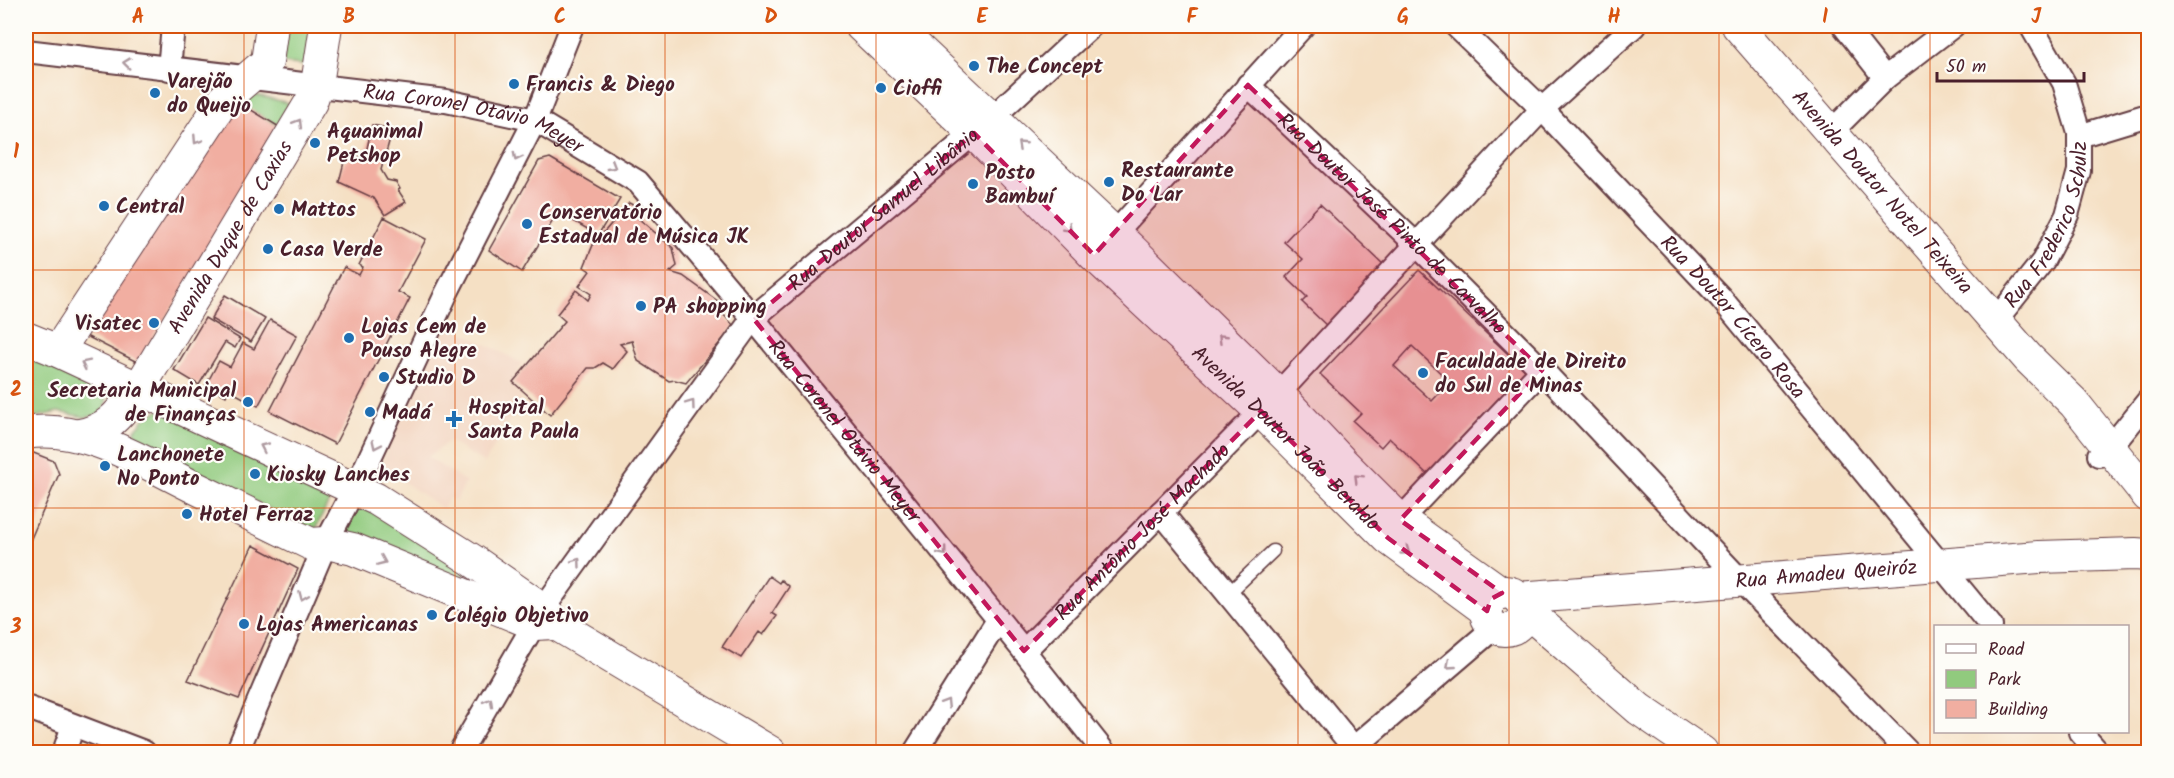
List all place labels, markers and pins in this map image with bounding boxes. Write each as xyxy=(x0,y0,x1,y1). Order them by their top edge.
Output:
place label: The Concept xyxy=(986,51,1104,84)
marker: The Concept xyxy=(967,59,981,73)
place label: Varejão do Queijo xyxy=(167,66,251,123)
place label: Francis & Diego xyxy=(526,69,675,102)
place label: Cioffi xyxy=(893,73,942,106)
marker: Francis & Diego xyxy=(507,77,521,91)
marker: Cioffi xyxy=(874,81,888,95)
marker: Varejão do Queijo xyxy=(148,86,162,100)
place label: Aquanimal Petshop xyxy=(327,116,423,173)
marker: Aquanimal Petshop xyxy=(308,136,322,150)
place label: Restaurante Do Lar xyxy=(1121,155,1234,212)
place label: Posto Bambuí xyxy=(985,157,1057,214)
marker: Restaurante Do Lar xyxy=(1102,175,1116,189)
marker: Posto Bambuí xyxy=(966,177,980,191)
place label: Central xyxy=(116,191,185,224)
place label: Mattos xyxy=(291,194,356,227)
place label: Conservatório Estadual de Música JK xyxy=(539,197,750,254)
marker: Central xyxy=(97,199,111,213)
marker: Mattos xyxy=(272,202,286,216)
marker: Conservatório Estadual de Música JK xyxy=(520,217,534,231)
place label: Casa Verde xyxy=(280,234,383,267)
marker: Casa Verde xyxy=(261,242,275,256)
place label: PA shopping xyxy=(653,291,767,324)
marker: PA shopping xyxy=(634,299,648,313)
place label: Visatec xyxy=(75,308,142,341)
place label: Lojas Cem de Pouso Alegre xyxy=(361,311,486,368)
marker: Visatec xyxy=(147,316,161,330)
marker: Lojas Cem de Pouso Alegre xyxy=(342,331,356,345)
place label: Faculdade de Direito do Sul de Minas xyxy=(1435,346,1627,403)
place label: Studio D xyxy=(396,362,476,395)
marker: Faculdade de Direito do Sul de Minas xyxy=(1416,366,1430,380)
marker: Studio D xyxy=(377,370,391,384)
place label: Secretaria Municipal de Finanças xyxy=(48,375,236,432)
place label: Hospital Santa Paula xyxy=(468,392,579,449)
marker: Secretaria Municipal de Finanças xyxy=(241,395,255,409)
place label: Madá xyxy=(382,397,433,430)
marker: Madá xyxy=(363,405,377,419)
marker: Hospital Santa Paula xyxy=(445,410,463,428)
place label: Lanchonete No Ponto xyxy=(117,439,224,496)
marker: Lanchonete No Ponto xyxy=(98,459,112,473)
place label: Kiosky Lanches xyxy=(267,459,410,492)
marker: Kiosky Lanches xyxy=(248,467,262,481)
place label: Hotel Ferraz xyxy=(199,499,313,532)
marker: Hotel Ferraz xyxy=(180,507,194,521)
place label: Colégio Objetivo xyxy=(444,600,589,633)
marker: Colégio Objetivo xyxy=(425,608,439,622)
place label: Lojas Americanas xyxy=(256,609,418,642)
marker: Lojas Americanas xyxy=(237,617,251,631)

